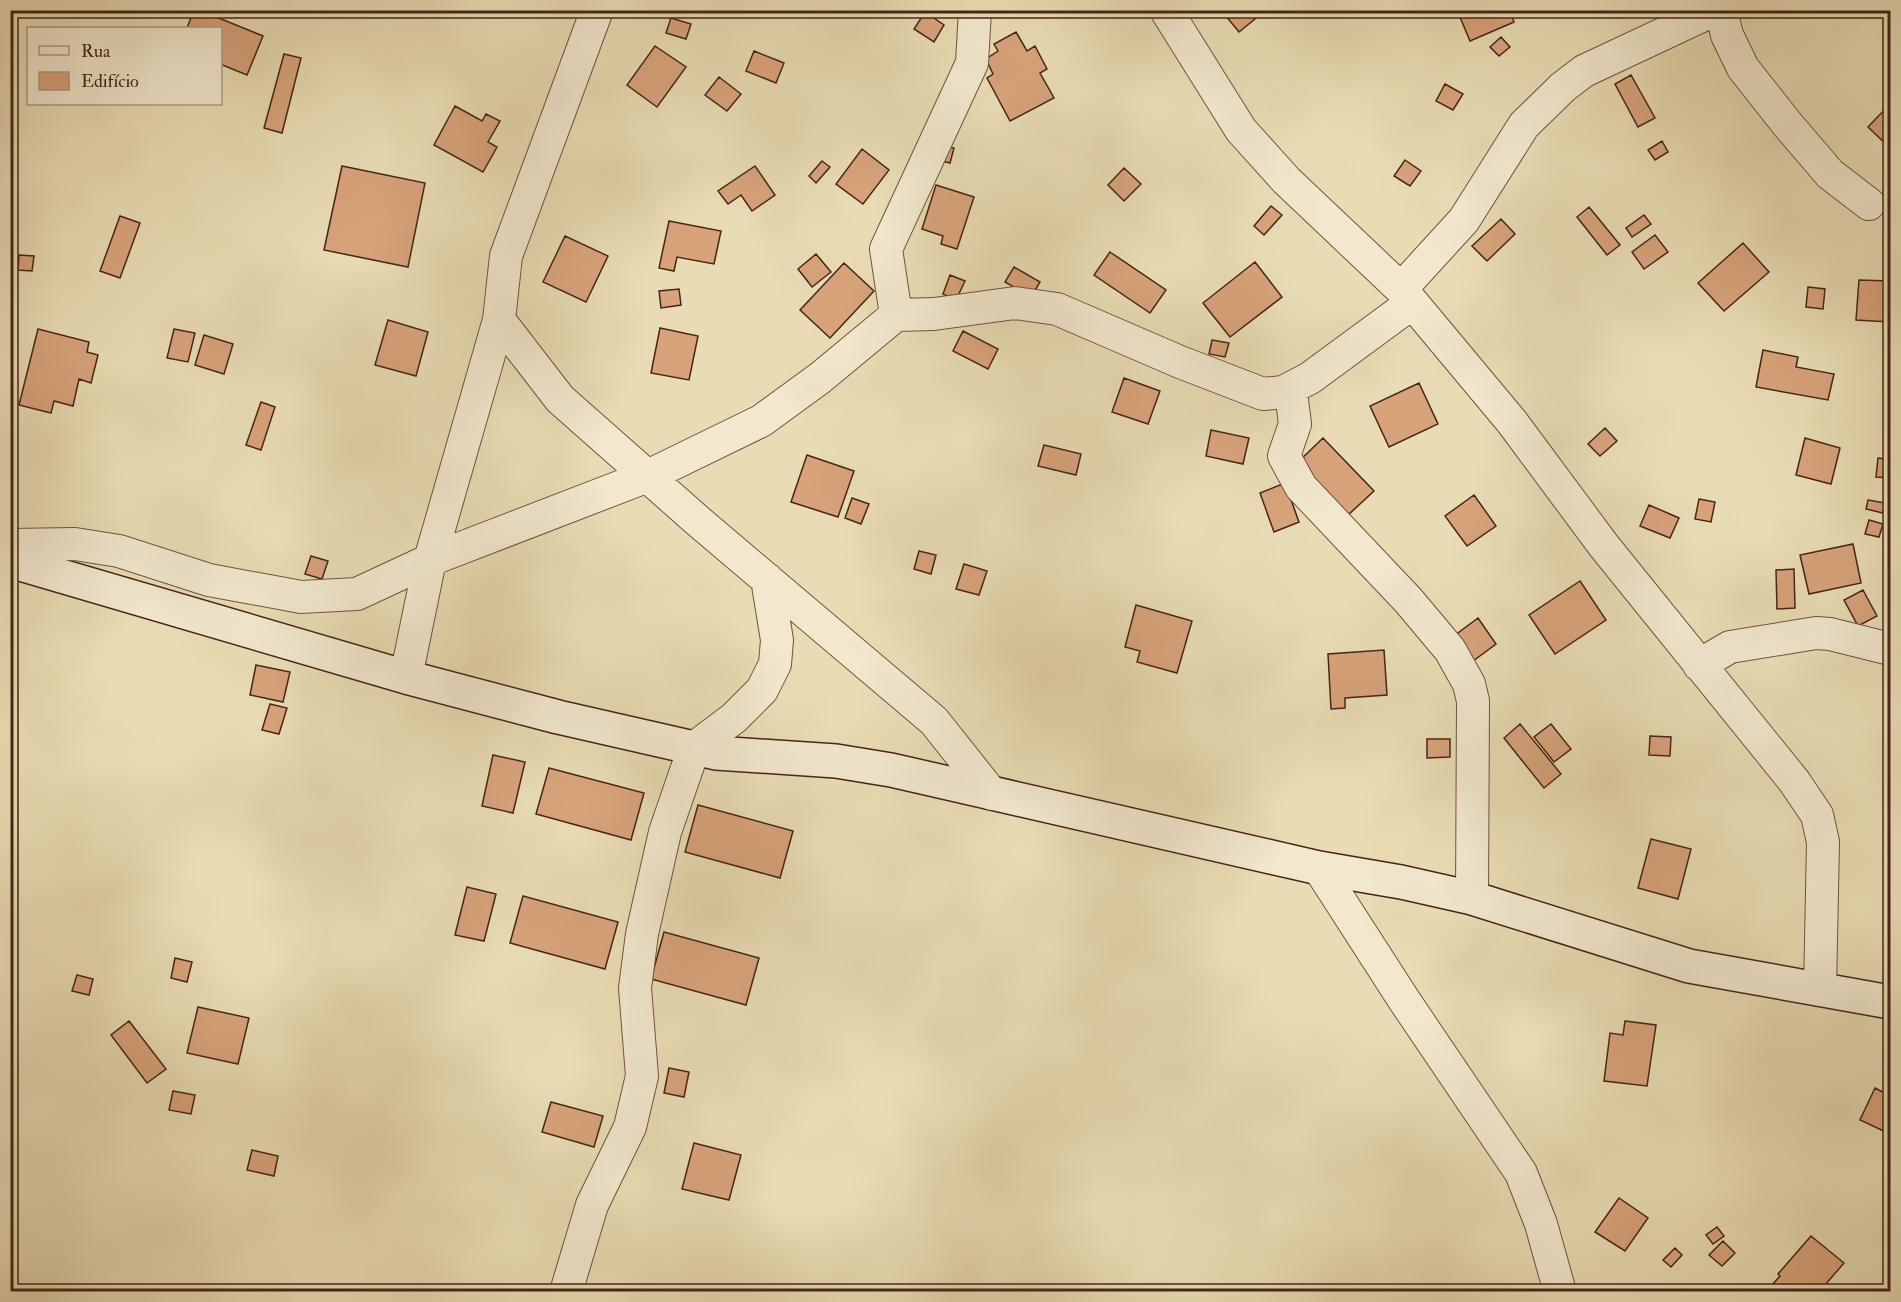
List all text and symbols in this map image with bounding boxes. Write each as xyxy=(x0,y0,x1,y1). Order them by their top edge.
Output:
legend xyxy=(27,27,222,105)
text: Rua xyxy=(81,40,111,63)
text: Edifício xyxy=(81,70,139,93)

